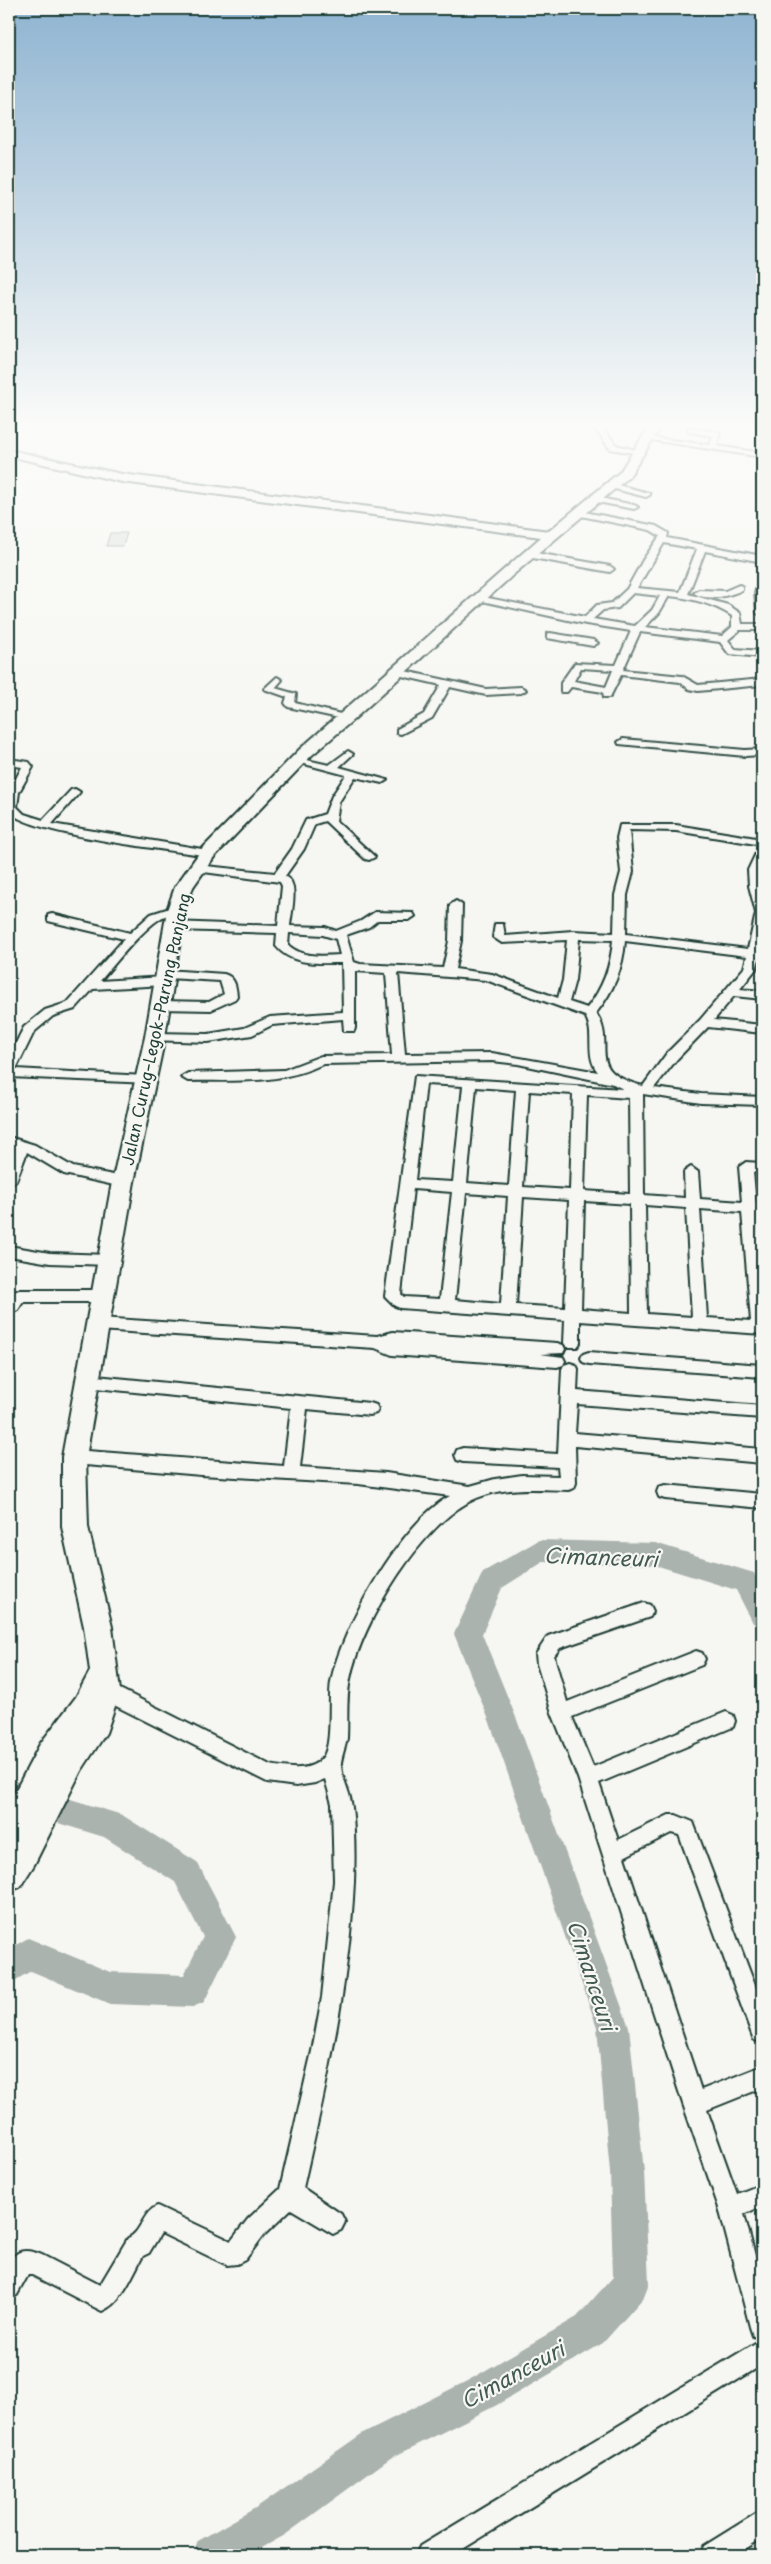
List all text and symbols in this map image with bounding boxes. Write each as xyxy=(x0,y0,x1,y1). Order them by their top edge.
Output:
street label: Jalan Curug–Legok–Parung Panjang xyxy=(114,891,196,1167)
water label: Cimanceuri xyxy=(543,1538,662,1574)
water label: Cimanceuri xyxy=(560,1916,627,2037)
water label: Cimanceuri xyxy=(454,2331,573,2416)

